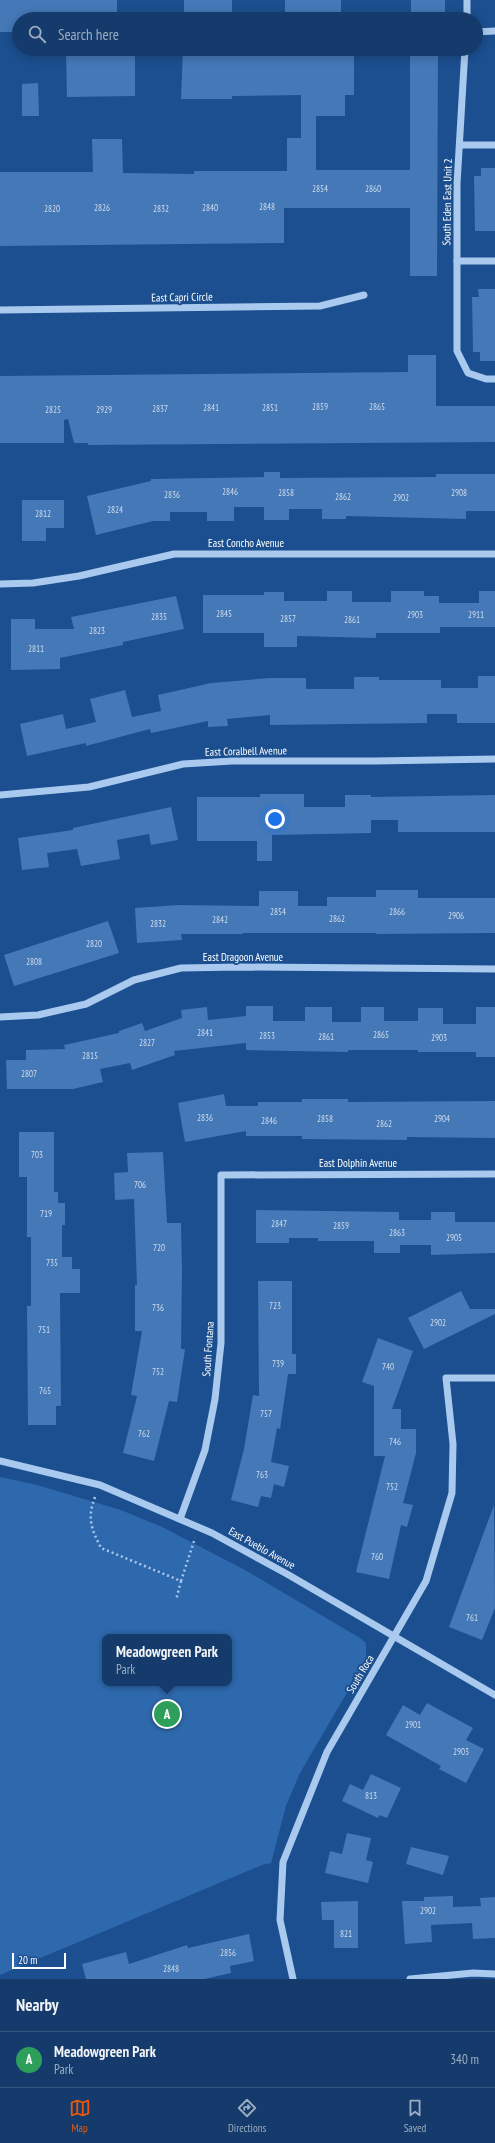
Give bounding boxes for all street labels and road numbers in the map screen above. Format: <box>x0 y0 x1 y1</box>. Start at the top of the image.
street label: South Eden East Unit 2 <box>439 158 455 246</box>
street label: East Capri Circle <box>151 289 213 305</box>
street label: East Concho Avenue <box>208 536 284 550</box>
street label: East Coralbell Avenue <box>205 743 288 759</box>
street label: East Dragoon Avenue <box>203 950 284 964</box>
street label: East Dolphin Avenue <box>319 1156 397 1170</box>
street label: South Fontana <box>199 1321 217 1377</box>
street label: East Pueblo Avenue <box>226 1524 298 1572</box>
street label: South Roca <box>343 1652 377 1696</box>

